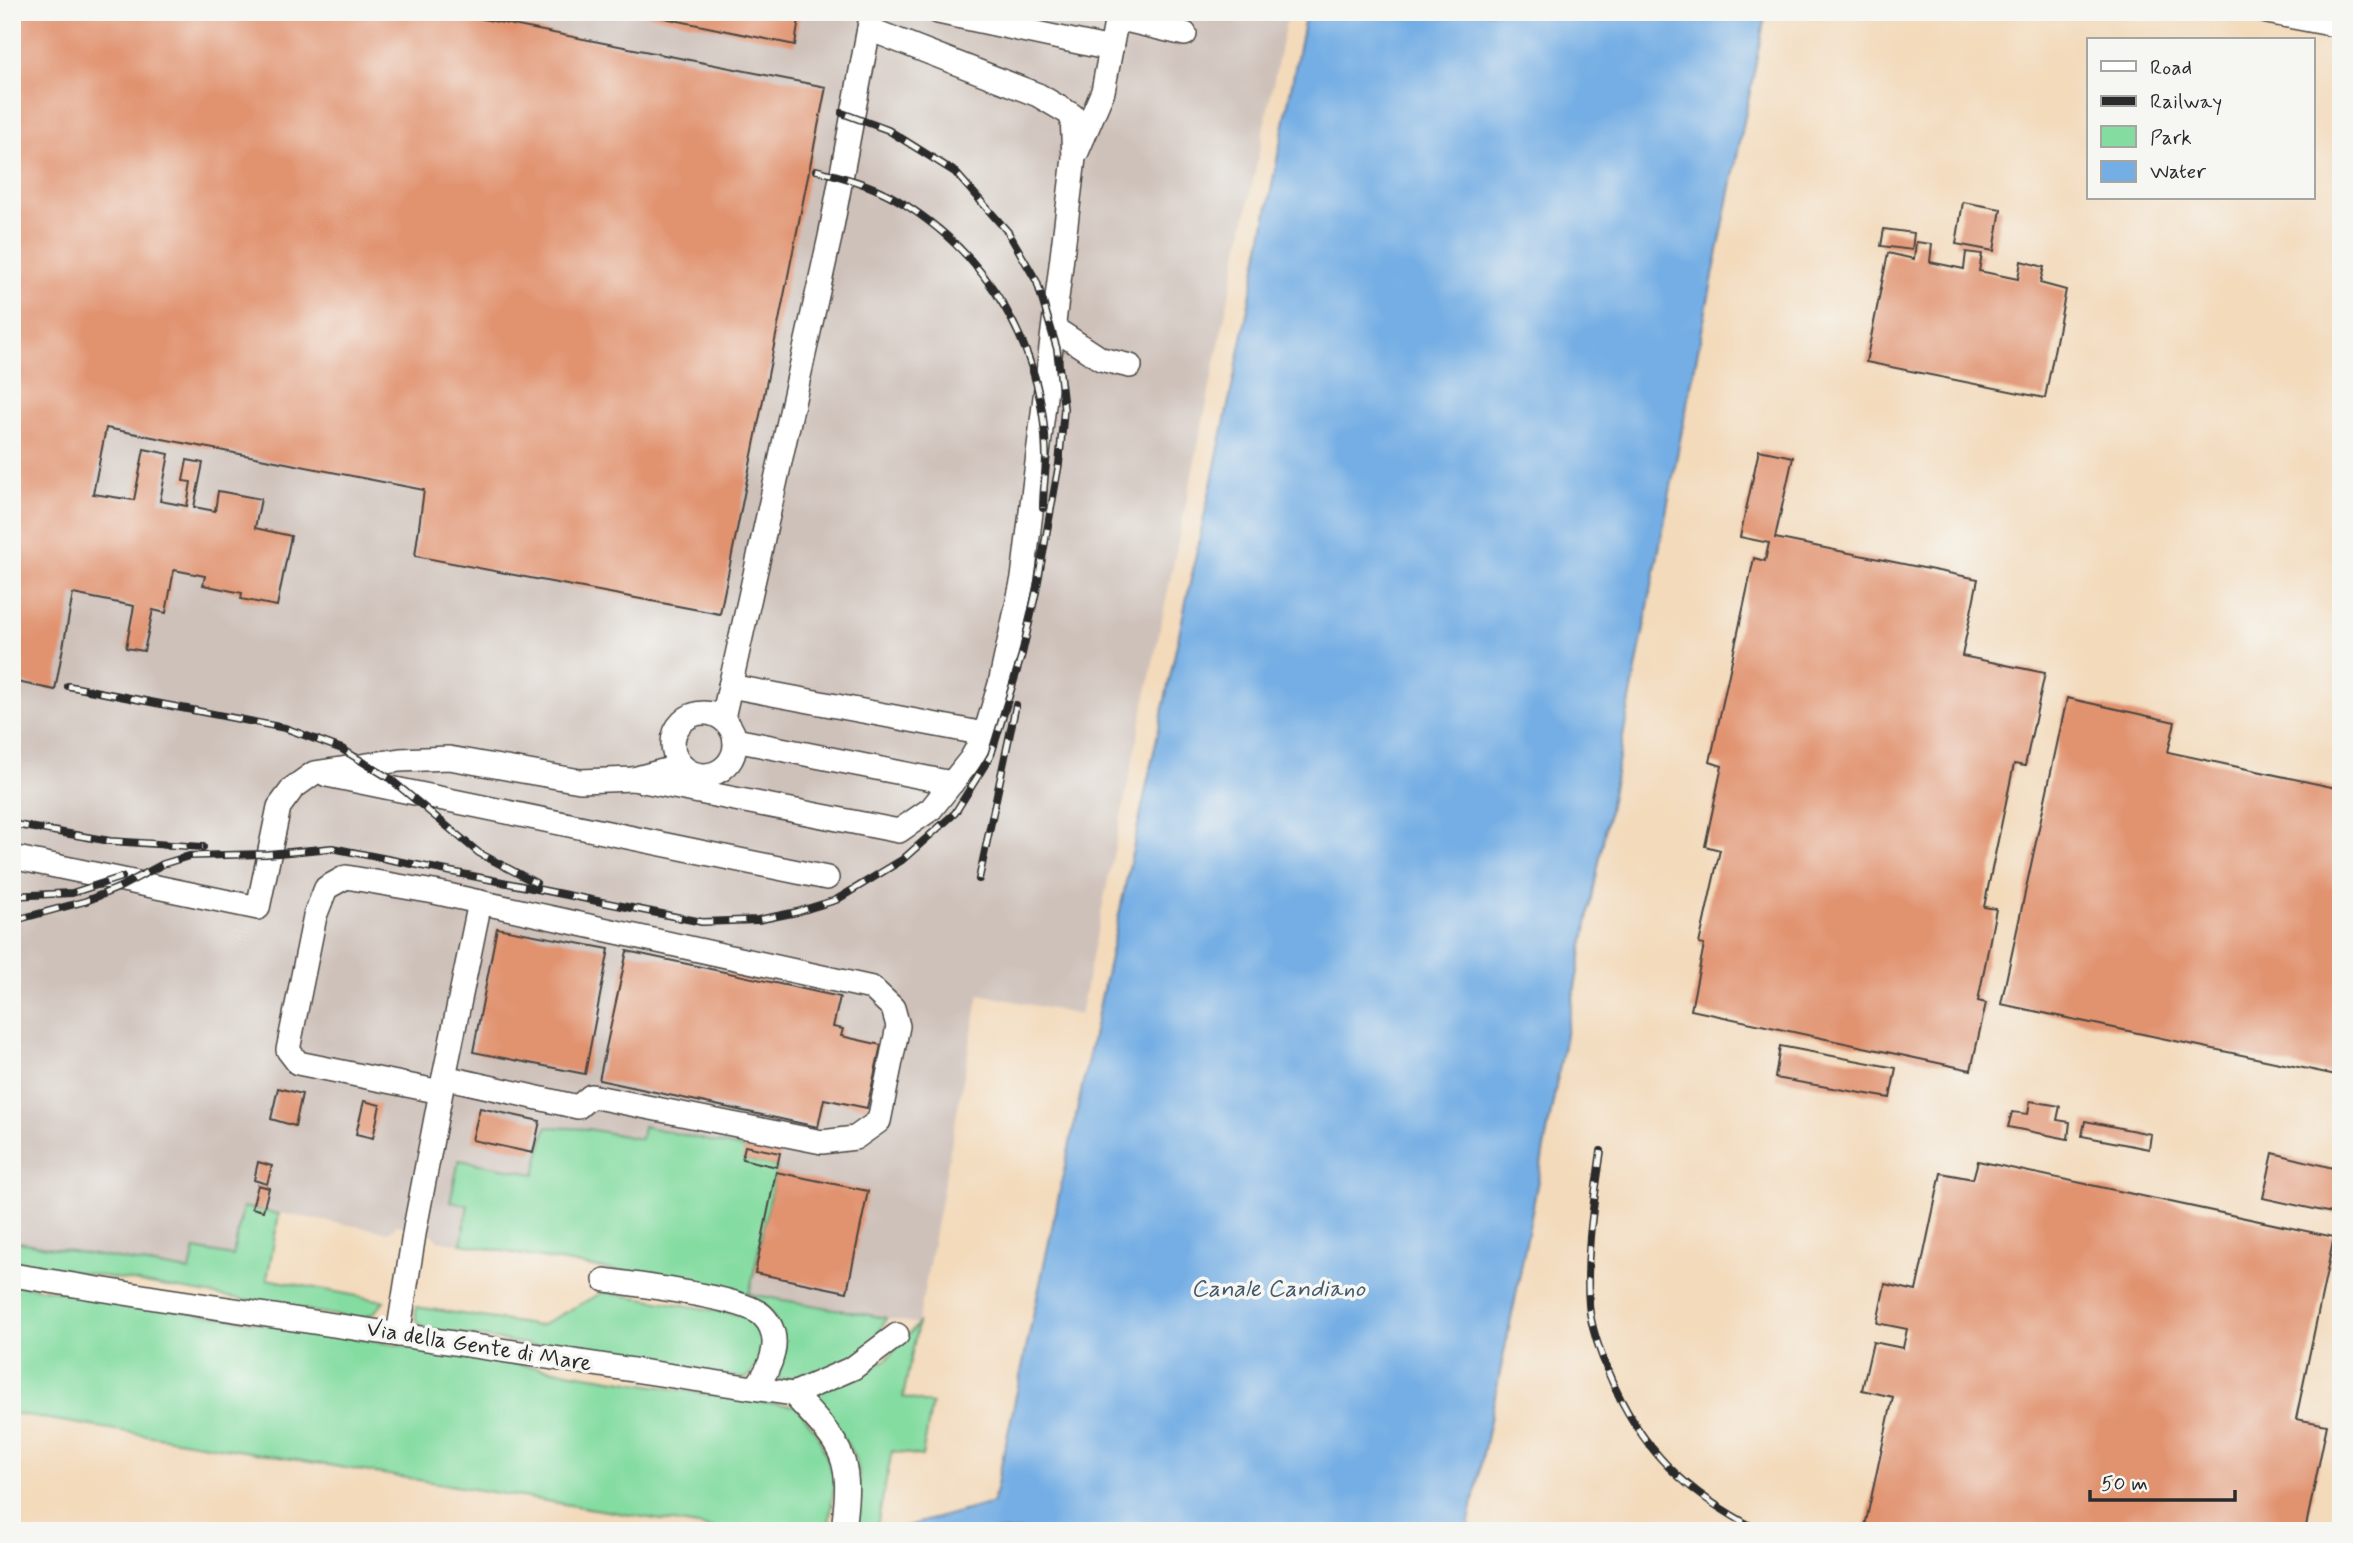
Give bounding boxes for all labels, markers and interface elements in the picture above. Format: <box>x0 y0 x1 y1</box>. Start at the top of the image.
legend <box>2087 38 2314 200</box>
text: Road <box>2150 54 2192 82</box>
text: Railway <box>2150 88 2222 116</box>
text: Park <box>2150 124 2192 152</box>
text: Water <box>2150 158 2206 186</box>
water label: Canale Candiano <box>1191 1274 1366 1305</box>
street label: Via della Gente di Mare <box>364 1314 594 1380</box>
scale bar <box>2090 1459 2236 1503</box>
text: 50 m <box>2101 1470 2148 1498</box>

